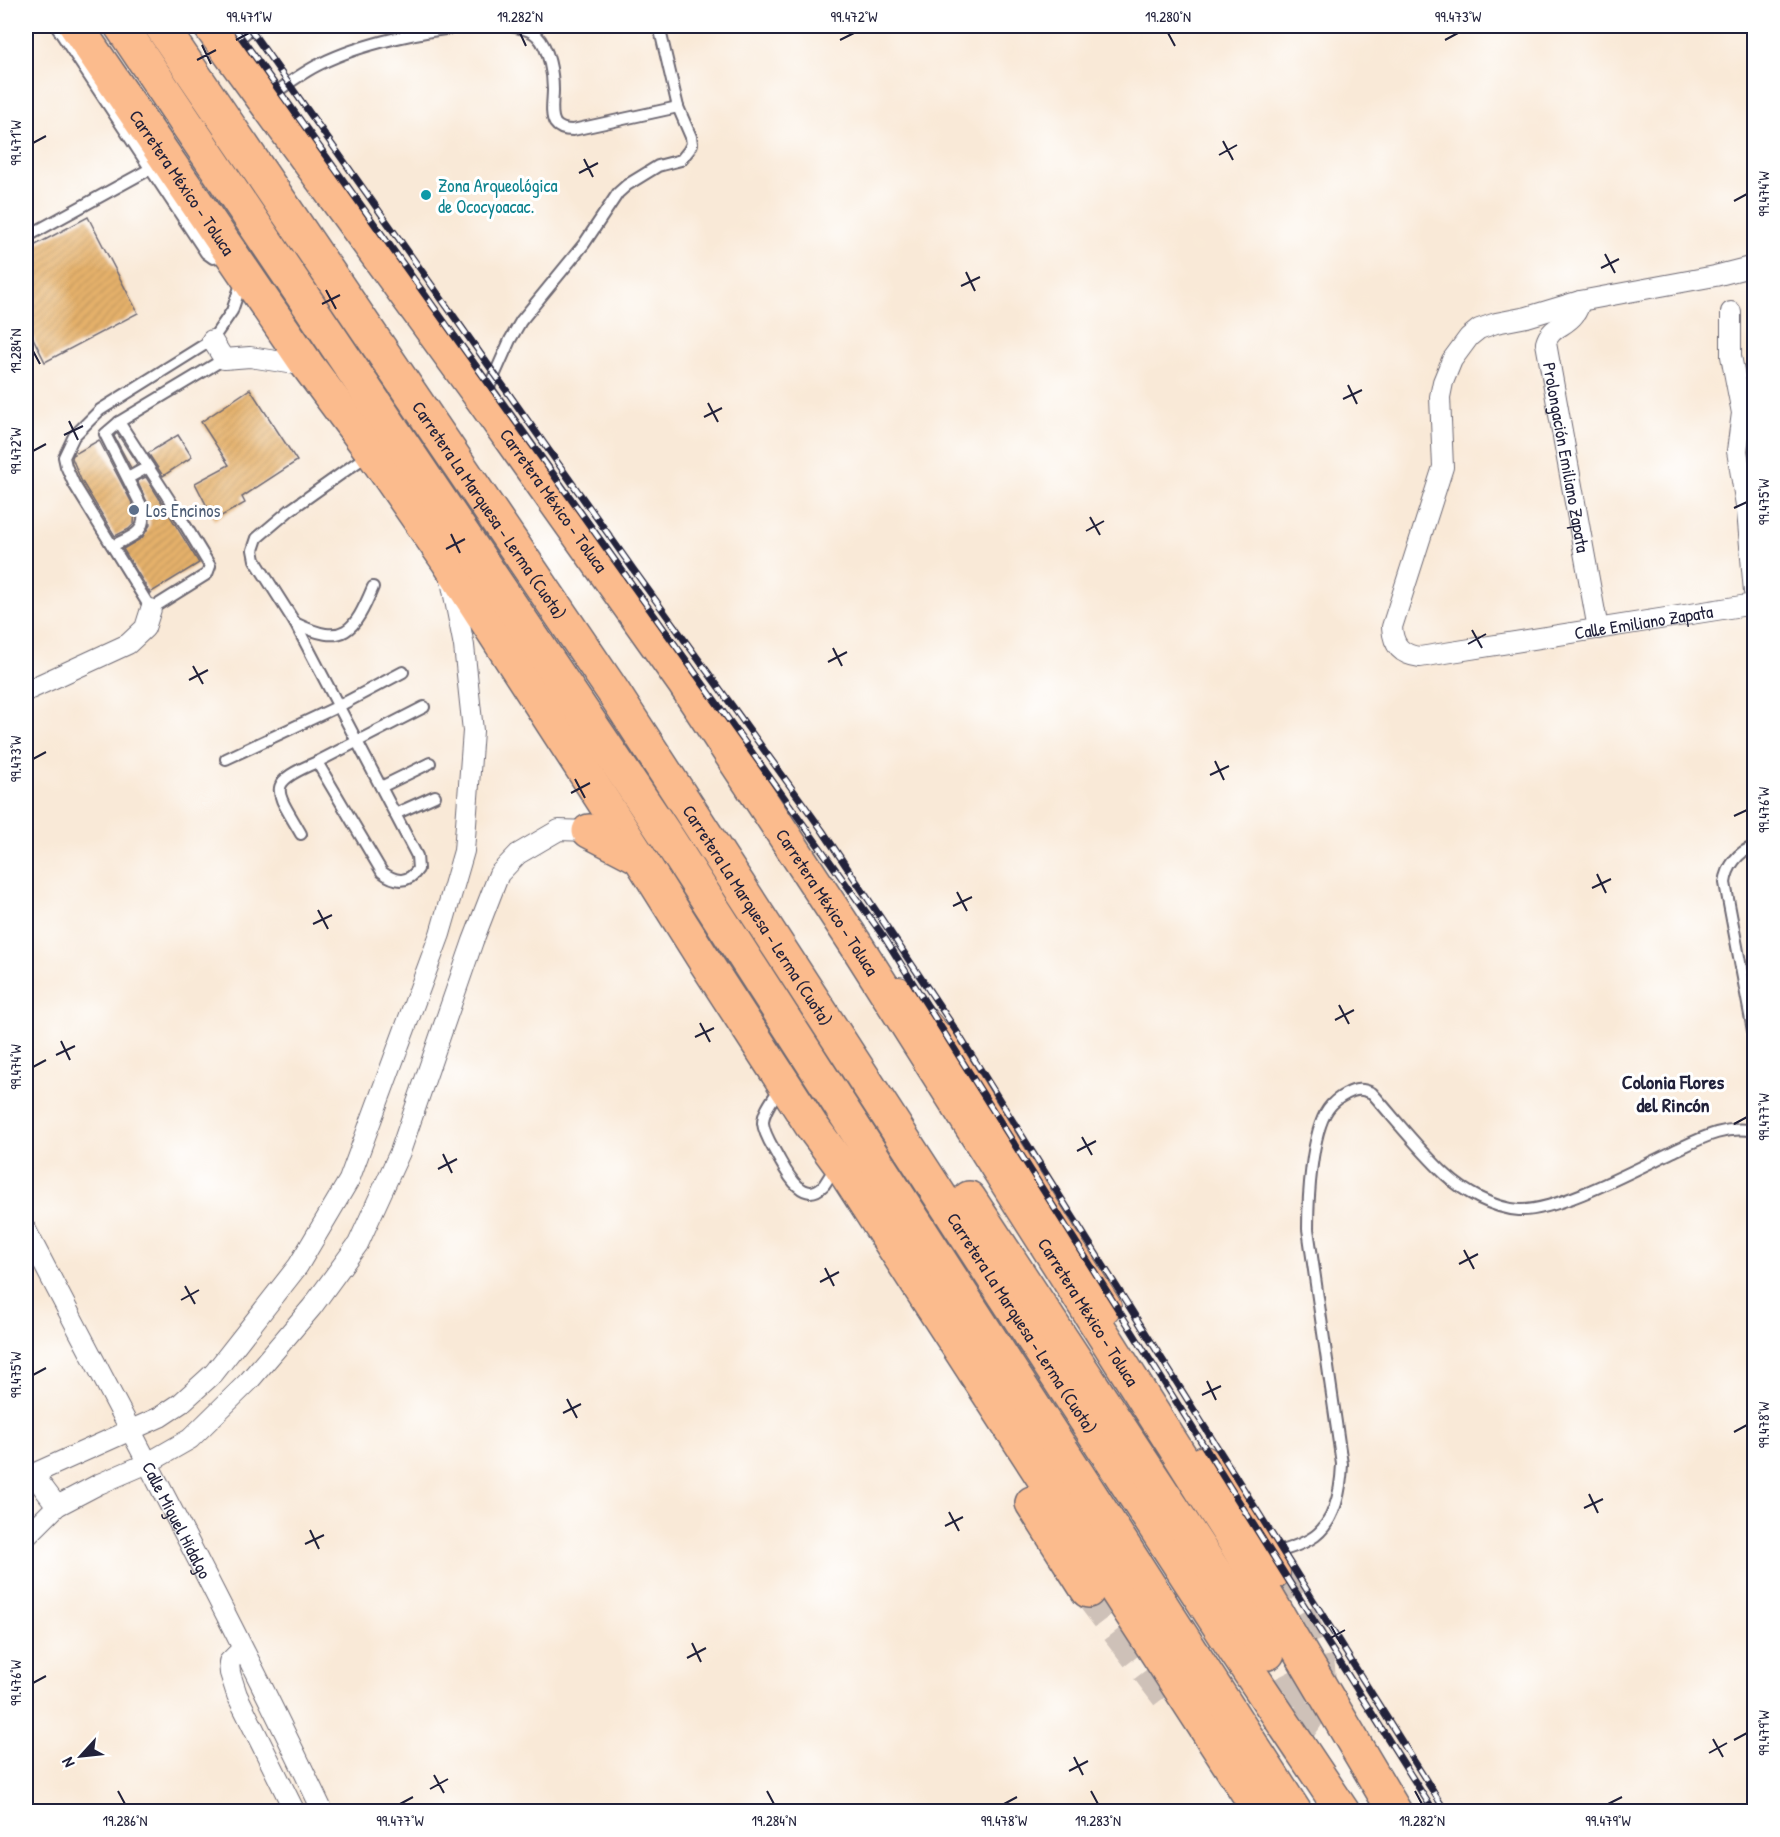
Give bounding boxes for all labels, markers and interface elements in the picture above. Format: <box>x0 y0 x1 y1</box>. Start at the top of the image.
text: 99.471°W <box>226 6 272 27</box>
text: 19.282°N <box>497 6 543 27</box>
text: 99.472°W <box>830 6 878 27</box>
text: 19.280°N <box>1145 6 1191 27</box>
text: 99.473°W <box>1435 6 1482 27</box>
street label: Carretera México - Toluca <box>124 104 241 260</box>
text: 99.471°W <box>5 120 26 166</box>
text: 99.474°W <box>1753 170 1774 217</box>
place label: Zona Arqueológica de Ococyoacac. <box>438 173 558 219</box>
marker: Zona Arqueológica de Ococyoacac. <box>419 188 433 202</box>
text: 19.284°N <box>5 329 26 373</box>
street label: Prolongación Emiliano Zapata <box>1537 360 1596 554</box>
street label: Carretera La Marquesa - Lerma (Cuota) <box>407 396 573 624</box>
street label: Carretera México - Toluca <box>494 423 614 577</box>
text: 99.472°W <box>5 427 26 475</box>
text: 99.475°W <box>1753 478 1774 525</box>
place label: Los Encinos <box>146 498 221 523</box>
marker: Los Encinos <box>127 503 141 517</box>
street label: Calle Emiliano Zapata <box>1572 598 1715 645</box>
text: 99.473°W <box>5 735 26 782</box>
text: 99.476°W <box>1753 786 1774 833</box>
street label: Carretera La Marquesa - Lerma (Cuota) <box>677 800 839 1031</box>
street label: Carretera México - Toluca <box>770 823 885 980</box>
text: 99.474°W <box>5 1043 26 1090</box>
district label: Colonia Flores del Rincón <box>1622 1068 1725 1118</box>
text: 99.477°W <box>1753 1093 1774 1141</box>
street label: Carretera La Marquesa - Lerma (Cuota) <box>942 1207 1103 1438</box>
street label: Carretera México - Toluca <box>1032 1233 1145 1391</box>
text: 99.475°W <box>5 1351 26 1398</box>
text: 99.478°W <box>1753 1401 1774 1448</box>
street label: Calle Miguel Hidalgo <box>137 1457 218 1583</box>
text: 99.476°W <box>5 1659 26 1706</box>
text: 99.479°W <box>1753 1709 1774 1756</box>
north arrow <box>51 1726 111 1786</box>
text: N <box>56 1754 79 1772</box>
text: 19.286°N <box>102 1810 148 1831</box>
text: 99.477°W <box>376 1810 424 1831</box>
text: 19.284°N <box>752 1810 796 1831</box>
text: 99.478°W <box>981 1810 1028 1831</box>
text: 19.283°N <box>1075 1810 1121 1831</box>
text: 19.282°N <box>1399 1810 1445 1831</box>
text: 99.479°W <box>1585 1810 1632 1831</box>

